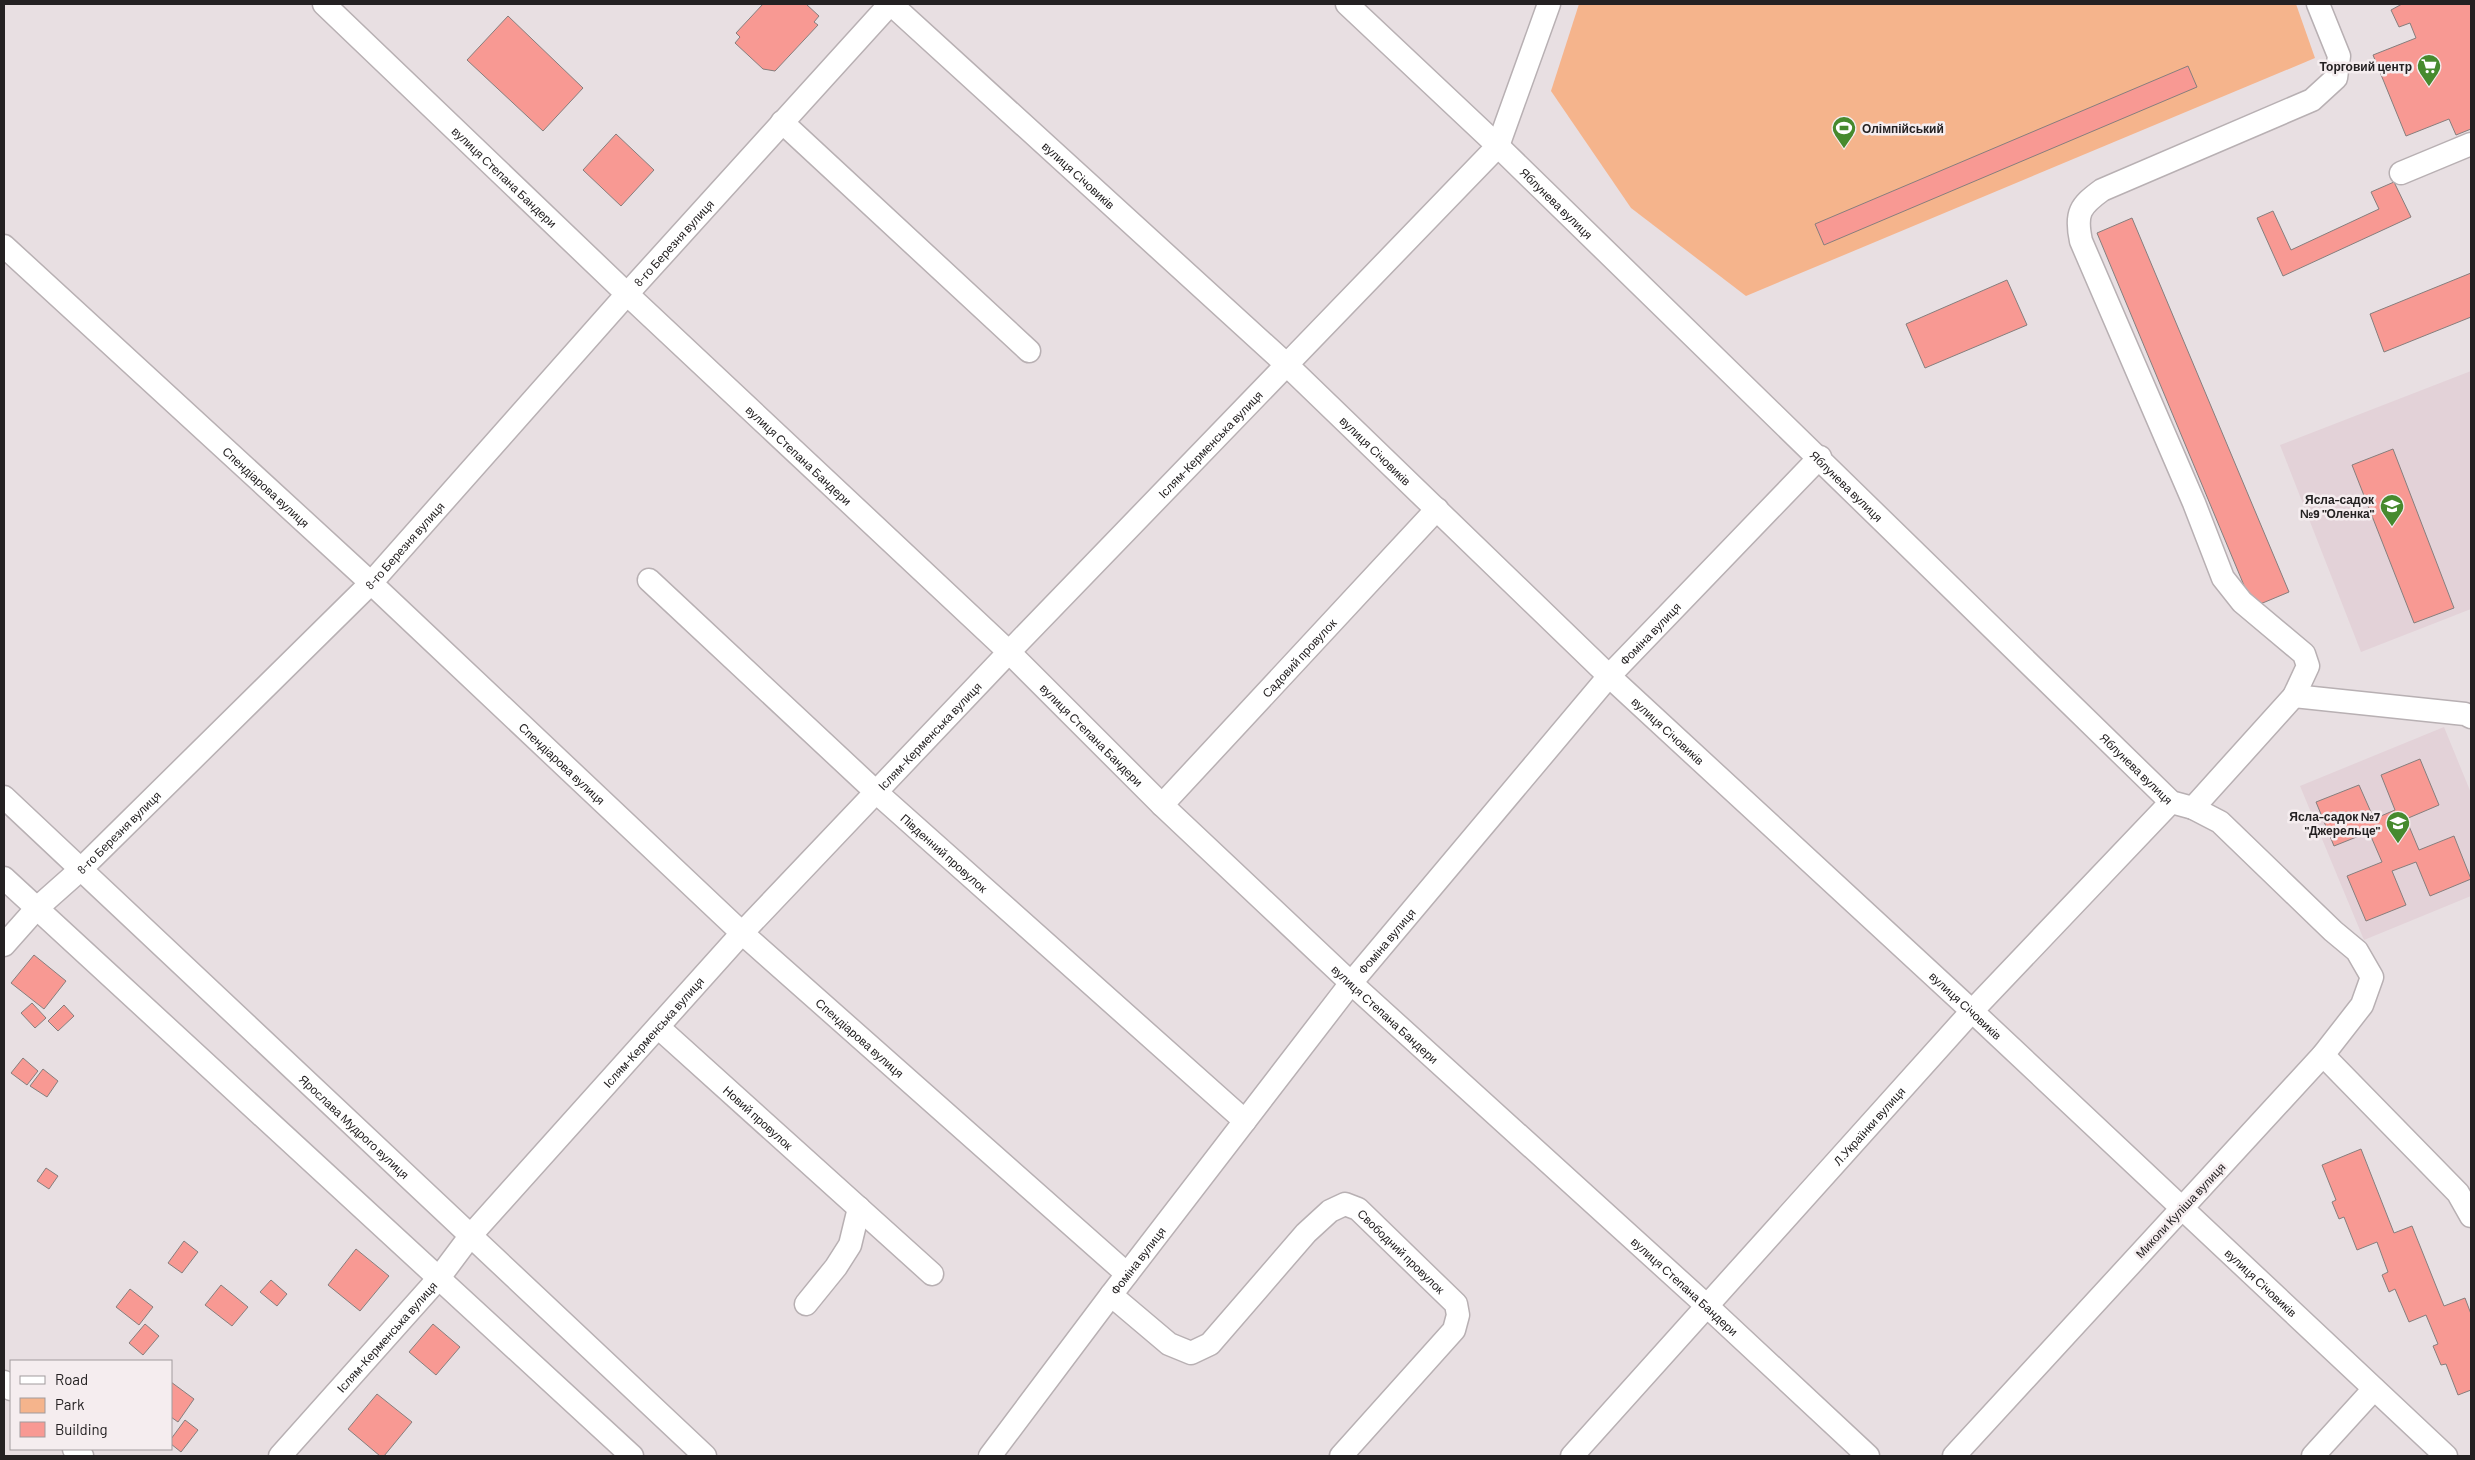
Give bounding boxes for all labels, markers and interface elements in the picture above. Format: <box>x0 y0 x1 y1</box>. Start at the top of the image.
supermarket icon: Торговий центр <box>2416 53 2442 87</box>
place label: Торговий центр <box>2320 59 2412 74</box>
sports icon: Олімпійський <box>1831 115 1857 149</box>
place label: Олімпійський <box>1862 121 1944 135</box>
street label: вулиця Степана Бандери <box>449 124 560 230</box>
street label: вулиця Січовиків <box>1040 139 1118 212</box>
street label: Яблунева вулиця <box>1517 165 1596 241</box>
street label: 8-го Березня вулиця <box>631 197 716 289</box>
street label: Іслям-Керменська вулиця <box>1155 387 1265 500</box>
street label: вулиця Степана Бандери <box>743 402 855 508</box>
street label: вулиця Січовиків <box>1337 413 1414 488</box>
street label: Спендіарова вулиця <box>220 444 312 530</box>
street label: Яблунева вулиця <box>1807 447 1886 524</box>
place label: Ясла-садок №9 "Оленка" <box>2300 492 2375 520</box>
school or university icon: Ясла-садок №9 "Оленка" <box>2379 493 2405 527</box>
street label: 8-го Березня вулиця <box>362 499 447 592</box>
street label: Фоміна вулиця <box>1617 599 1683 668</box>
street label: Садовий провулок <box>1259 615 1339 700</box>
street label: Іслям-Керменська вулиця <box>875 679 984 793</box>
street label: вулиця Степана Бандери <box>1038 681 1146 789</box>
street label: вулиця Січовиків <box>1629 694 1707 767</box>
street label: Спендіарова вулиця <box>516 720 608 807</box>
street label: Яблунева вулиця <box>2097 730 2176 807</box>
street label: 8-го Березня вулиця <box>74 788 163 876</box>
place label: Ясла-садок №7 "Джерельце" <box>2289 809 2381 838</box>
school or university icon: Ясла-садок №7 "Джерельце" <box>2385 810 2411 844</box>
street label: Південний провулок <box>898 811 991 896</box>
street label: Фоміна вулиця <box>1355 905 1418 977</box>
street label: вулиця Степана Бандери <box>1329 962 1441 1066</box>
street label: вулиця Січовиків <box>1927 969 2005 1042</box>
street label: Іслям-Керменська вулиця <box>600 974 706 1090</box>
street label: Спендіарова вулиця <box>813 995 907 1080</box>
street label: Ярослава Мудрого вулиця <box>297 1072 412 1181</box>
street label: Новий провулок <box>721 1083 796 1153</box>
street label: Л.Українки вулиця <box>1830 1084 1908 1168</box>
street label: Миколи Куліша вулиця <box>2132 1160 2228 1261</box>
street label: Свободний провулок <box>1355 1206 1448 1297</box>
street label: Фоміна вулиця <box>1107 1224 1168 1297</box>
street label: вулиця Степана Бандери <box>1629 1234 1741 1338</box>
street label: вулиця Січовиків <box>2222 1245 2300 1319</box>
street label: Іслям-Керменська вулиця <box>333 1278 440 1395</box>
legend <box>10 1360 172 1450</box>
text: Road <box>55 1370 88 1388</box>
text: Park <box>55 1395 85 1413</box>
text: Building <box>55 1420 108 1438</box>

